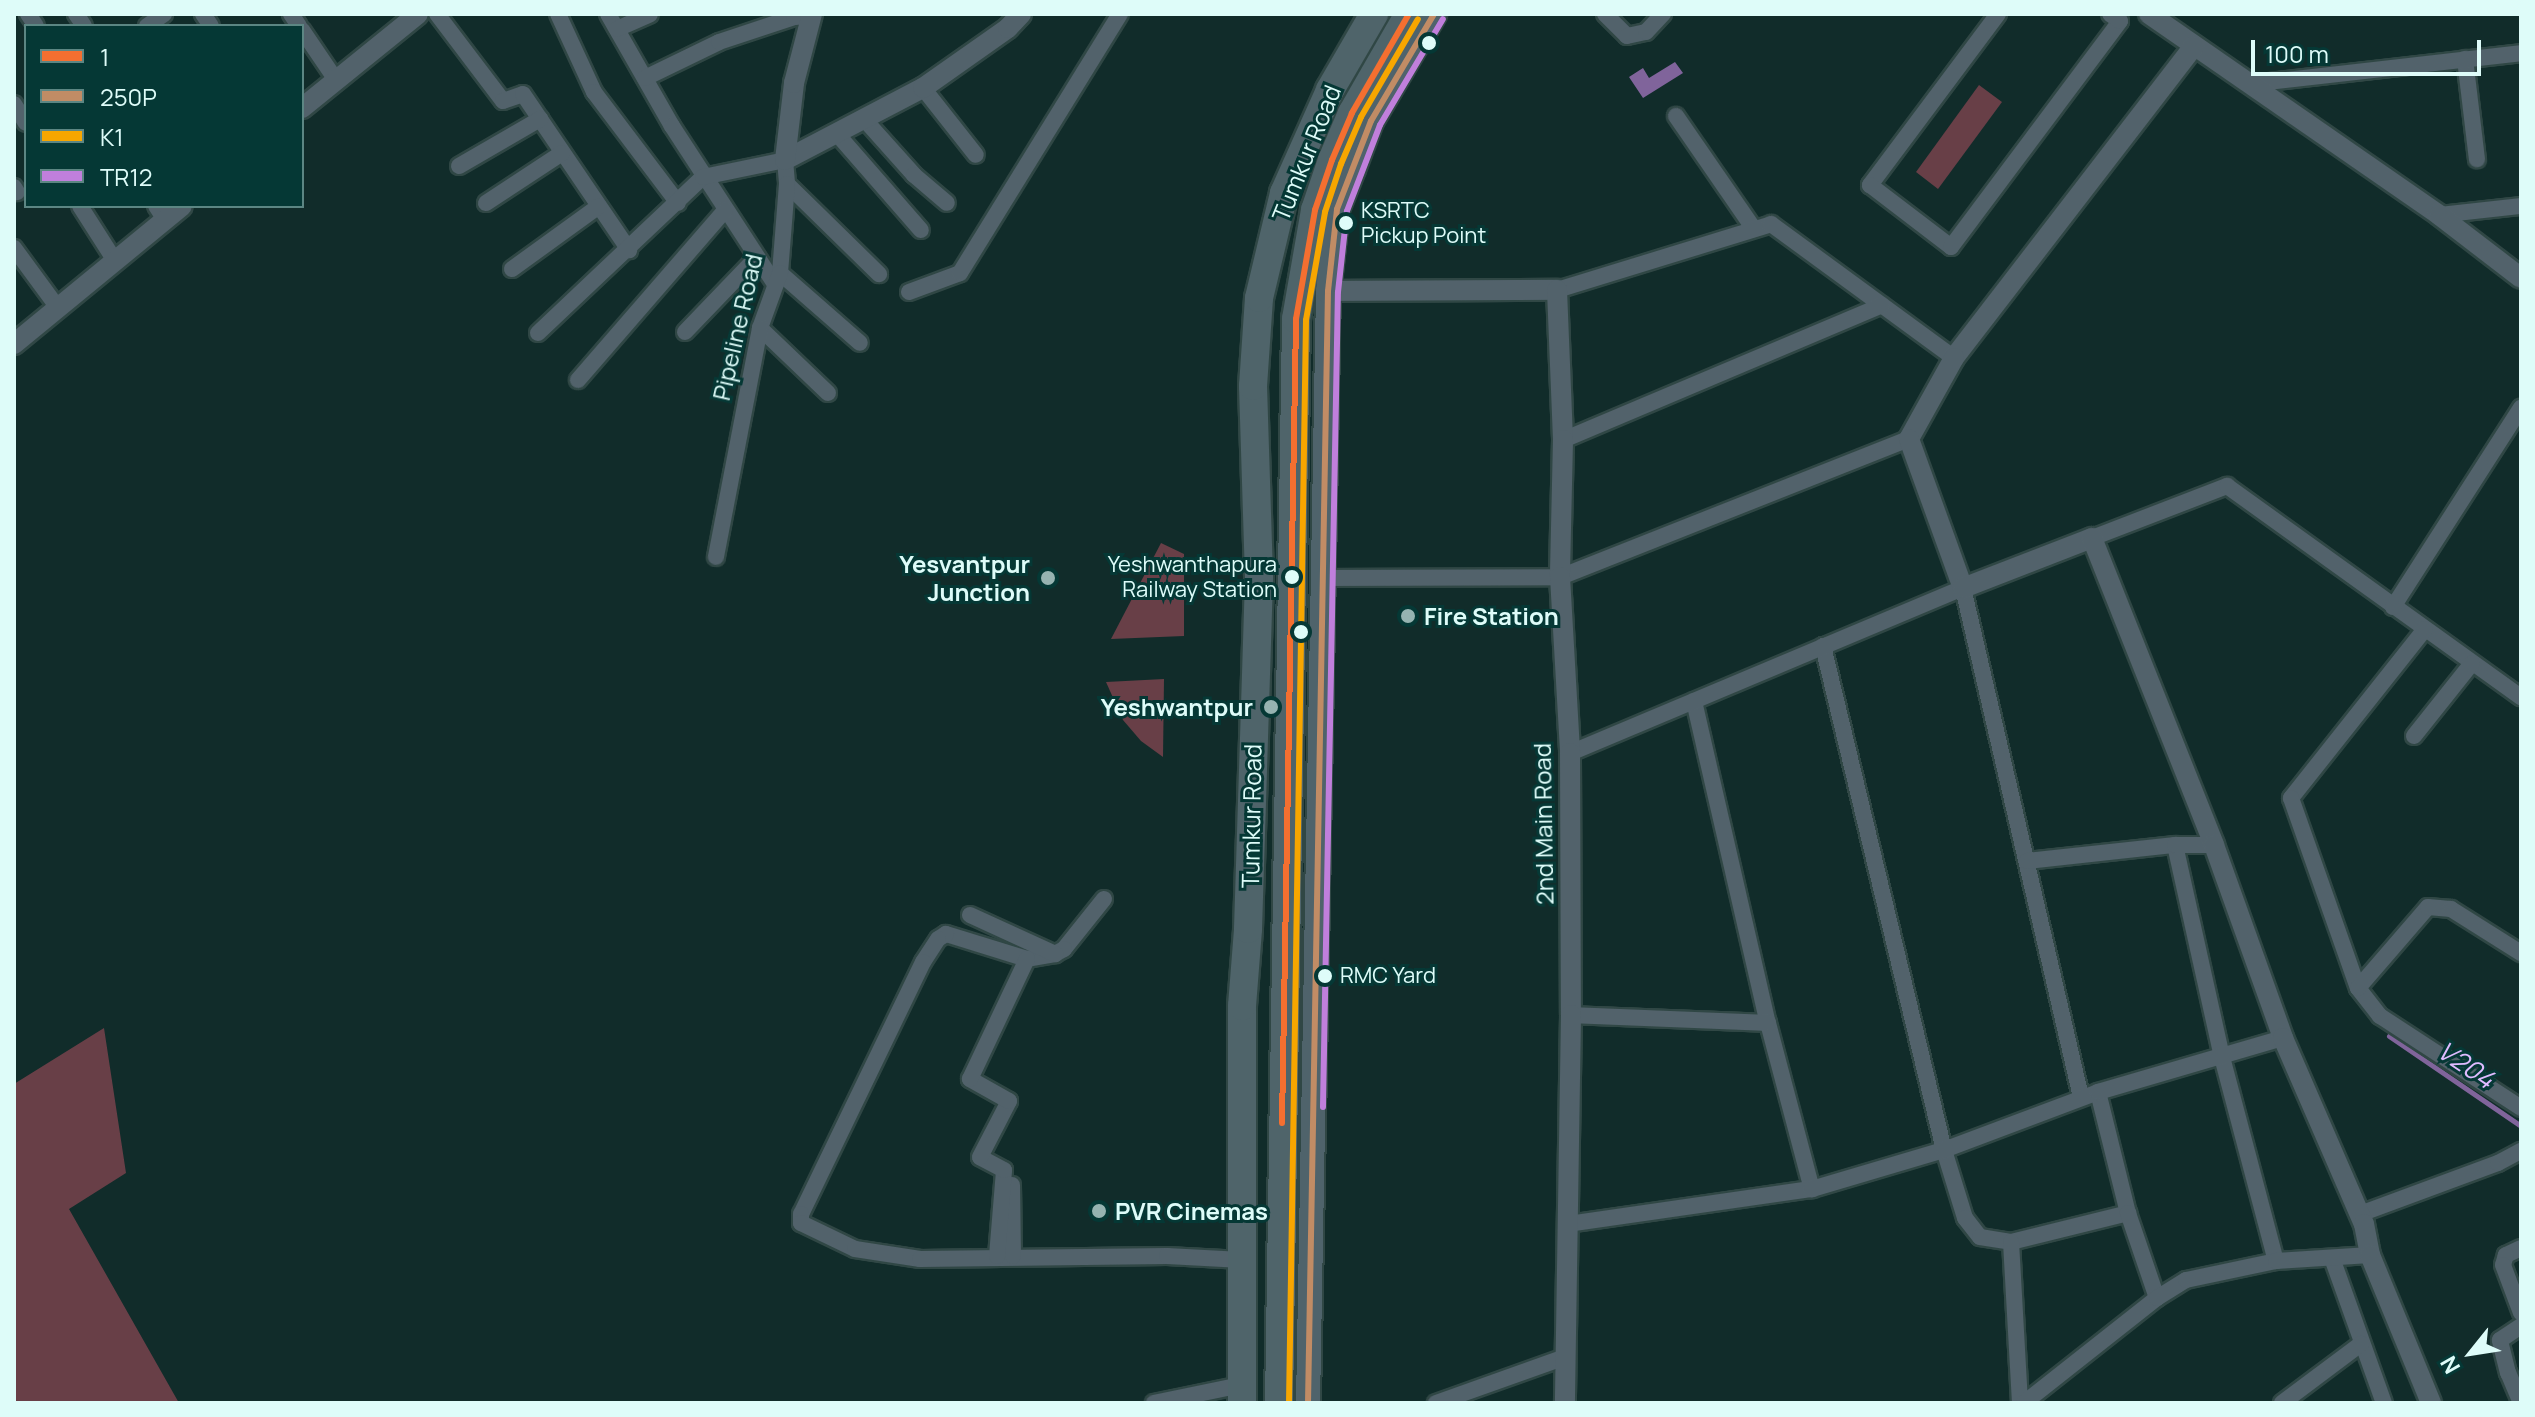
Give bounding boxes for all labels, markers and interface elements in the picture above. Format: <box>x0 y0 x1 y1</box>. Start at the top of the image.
legend <box>24 24 304 208</box>
scale bar <box>2255 24 2485 74</box>
unlabelled marker <box>1421 35 1437 51</box>
text: 100 m <box>2265 37 2329 70</box>
text: 1 <box>100 40 109 73</box>
text: 250P <box>100 80 157 113</box>
street label: Tumkur Road <box>1266 81 1346 225</box>
text: K1 <box>100 120 124 153</box>
text: TR12 <box>100 160 153 193</box>
place label: KSRTC Pickup Point <box>1361 197 1486 248</box>
marker: KSRTC Pickup Point <box>1338 215 1354 231</box>
street label: Pipeline Road <box>706 251 768 403</box>
place label: Yesvantpur Junction <box>899 550 1030 606</box>
place label: Yeshwanthapura Railway Station <box>1108 551 1277 602</box>
marker: Yesvantpur Junction <box>1037 567 1059 589</box>
marker: Yeshwanthapura Railway Station <box>1284 569 1300 585</box>
place label: Fire Station <box>1424 602 1559 630</box>
marker: Fire Station <box>1399 607 1417 625</box>
unlabelled marker <box>1293 624 1309 640</box>
place label: Yeshwantpur <box>1101 693 1253 721</box>
marker: Yeshwantpur <box>1260 696 1282 718</box>
street label: 2nd Main Road <box>1527 743 1559 905</box>
street label: Tumkur Road <box>1235 744 1267 888</box>
place label: RMC Yard <box>1340 963 1436 989</box>
marker: RMC Yard <box>1317 968 1333 984</box>
water label: V204 <box>2432 1035 2500 1095</box>
place label: PVR Cinemas <box>1115 1197 1268 1225</box>
marker: PVR Cinemas <box>1090 1202 1108 1220</box>
north arrow <box>2431 1313 2511 1393</box>
text: N <box>2433 1351 2467 1379</box>

